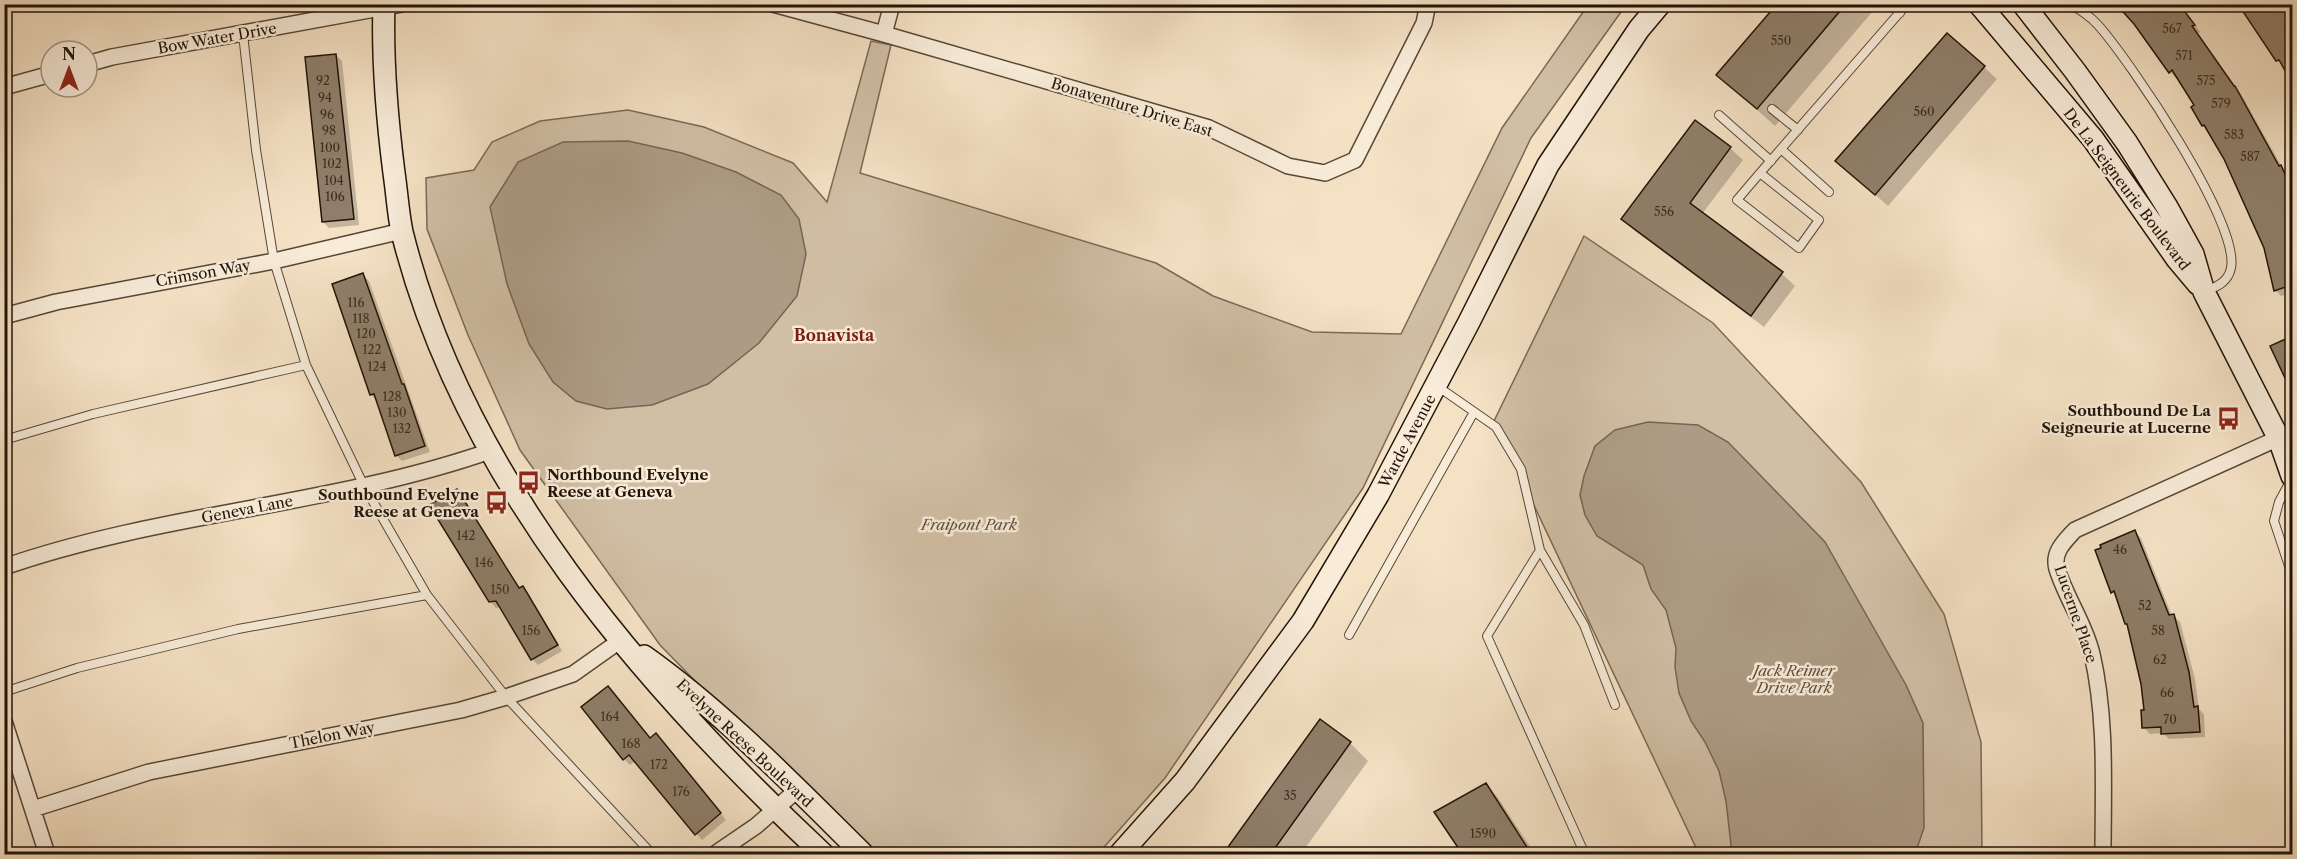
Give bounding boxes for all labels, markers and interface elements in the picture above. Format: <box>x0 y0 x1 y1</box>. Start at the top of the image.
street label: Bow Water Drive <box>156 18 278 58</box>
house number: 567 <box>2162 21 2182 36</box>
house number: 550 <box>1771 33 1791 48</box>
north arrow <box>39 39 99 99</box>
text: N <box>62 44 76 64</box>
house number: 571 <box>2175 48 2193 63</box>
house number: 92 <box>316 73 330 88</box>
street label: Bonaventure Drive East <box>1049 73 1216 141</box>
house number: 575 <box>2197 73 2215 88</box>
house number: 94 <box>318 90 332 105</box>
house number: 579 <box>2211 96 2231 111</box>
house number: 560 <box>1913 104 1935 119</box>
street label: De La Seigneurie Boulevard <box>2060 104 2194 274</box>
house number: 96 <box>320 107 334 122</box>
house number: 98 <box>322 123 336 138</box>
house number: 583 <box>2224 127 2244 142</box>
house number: 100 <box>320 140 340 155</box>
house number: 587 <box>2240 149 2260 164</box>
house number: 102 <box>322 156 342 171</box>
house number: 104 <box>324 173 344 188</box>
house number: 106 <box>325 189 345 204</box>
house number: 556 <box>1654 204 1674 219</box>
street label: Crimson Way <box>154 255 253 291</box>
house number: 116 <box>347 295 365 310</box>
house number: 118 <box>352 311 370 326</box>
district label: Bonavista <box>794 325 875 345</box>
house number: 120 <box>356 326 376 341</box>
house number: 122 <box>363 342 382 357</box>
house number: 124 <box>368 359 387 374</box>
house number: 128 <box>382 389 402 404</box>
street label: Warde Avenue <box>1374 391 1440 492</box>
place label: Southbound De La Seigneurie at Lucerne <box>2041 401 2211 437</box>
house number: 130 <box>387 405 407 420</box>
bus stop icon: Southbound De La Seigneurie at Lucerne <box>2216 406 2242 432</box>
house number: 132 <box>393 421 411 436</box>
place label: Northbound Evelyne Reese at Geneva <box>547 465 708 501</box>
bus stop icon: Northbound Evelyne Reese at Geneva <box>516 470 542 496</box>
place label: Southbound Evelyne Reese at Geneva <box>318 485 479 521</box>
bus stop icon: Southbound Evelyne Reese at Geneva <box>484 490 510 516</box>
street label: Geneva Lane <box>200 491 294 527</box>
park label: Fraipont Park <box>920 515 1017 534</box>
house number: 142 <box>457 528 476 543</box>
house number: 46 <box>2113 542 2127 557</box>
house number: 146 <box>474 555 494 570</box>
street label: Lucerne Place <box>2050 563 2102 665</box>
house number: 150 <box>490 582 510 597</box>
house number: 52 <box>2138 598 2152 613</box>
house number: 156 <box>522 623 540 638</box>
house number: 58 <box>2151 623 2165 638</box>
house number: 62 <box>2153 652 2167 667</box>
park label: Jack Reimer Drive Park <box>1749 661 1836 697</box>
street label: Evelyne Reese Boulevard <box>673 675 817 811</box>
house number: 66 <box>2160 685 2174 700</box>
house number: 164 <box>600 709 620 724</box>
house number: 70 <box>2163 712 2177 727</box>
street label: Thelon Way <box>288 717 377 753</box>
house number: 168 <box>621 736 641 751</box>
house number: 172 <box>650 757 668 772</box>
house number: 176 <box>672 784 690 799</box>
house number: 35 <box>1283 788 1297 803</box>
house number: 1590 <box>1470 826 1496 841</box>

